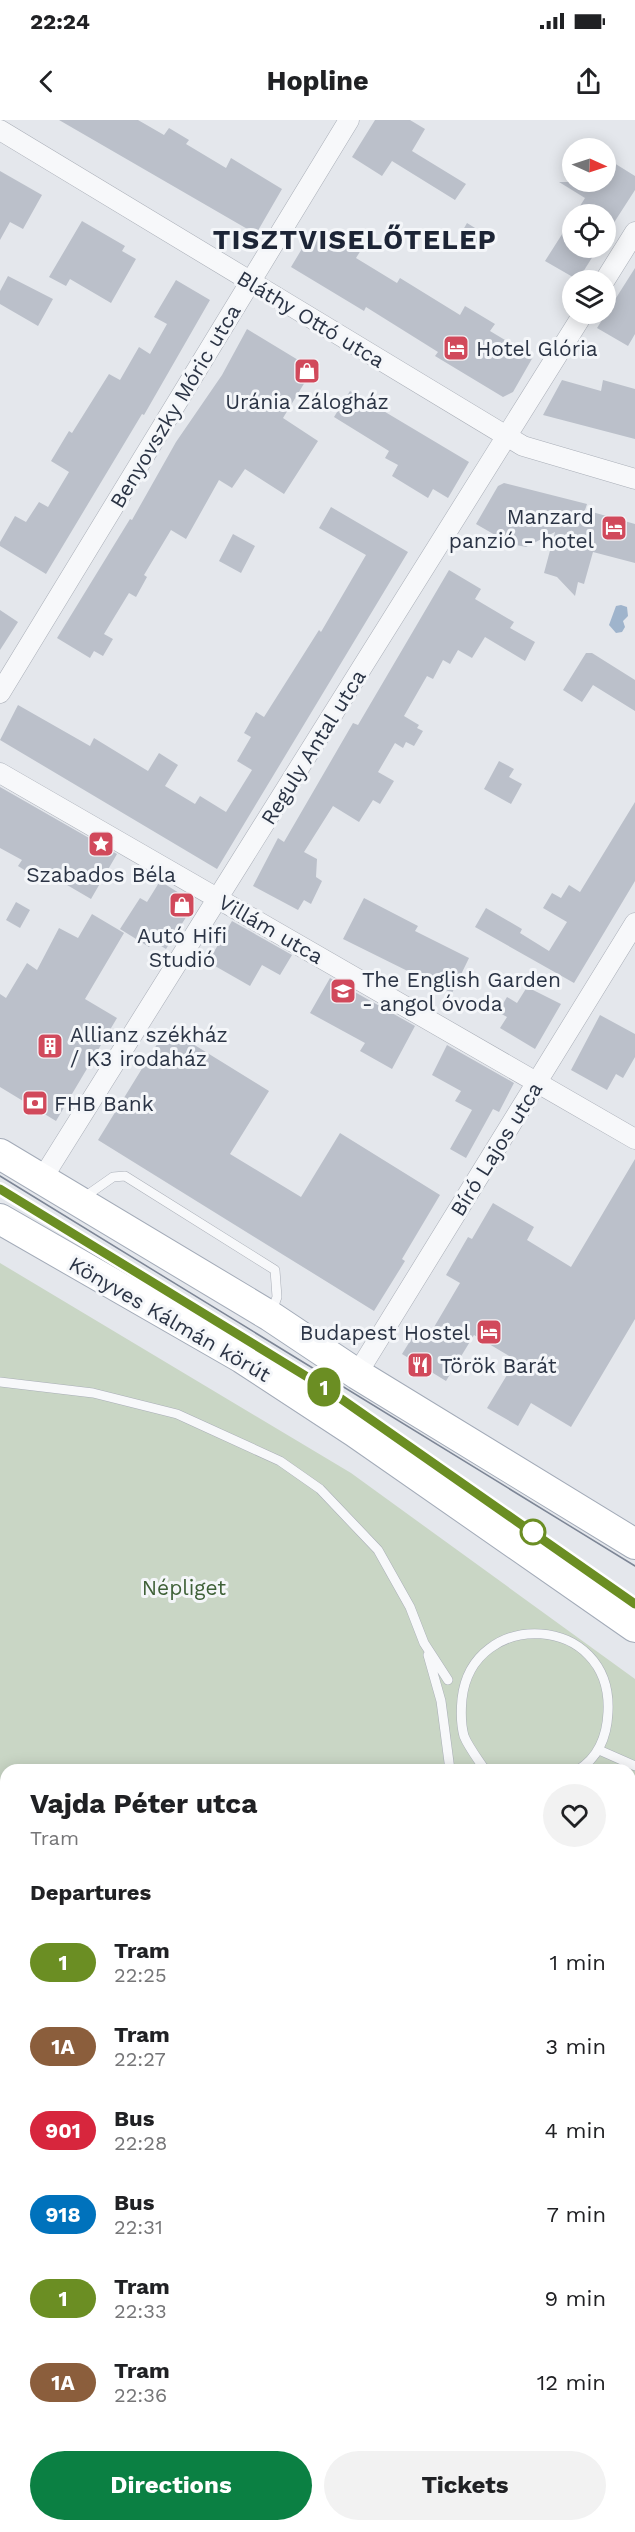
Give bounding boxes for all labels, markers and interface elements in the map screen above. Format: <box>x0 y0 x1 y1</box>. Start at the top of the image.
text: 22:24 <box>30 9 90 34</box>
icon: back <box>30 65 63 98</box>
text: Hopline <box>266 65 369 97</box>
icon: share <box>572 65 605 98</box>
north arrow <box>562 138 616 192</box>
map controls <box>562 138 616 324</box>
button: locate <box>562 204 616 258</box>
district label: TISZTVISELŐTELEP <box>213 224 497 256</box>
street label: Bláthy Ottó utca <box>233 265 389 373</box>
button: layers <box>562 270 616 324</box>
street label: Benyovszky Móric utca <box>104 300 246 512</box>
hotel icon: Hotel Glória <box>441 333 471 363</box>
place label: Hotel Glória <box>476 336 598 361</box>
shop icon: Uránia Zálogház <box>292 356 322 386</box>
place label: Uránia Zálogház <box>225 389 389 414</box>
place label: Manzard panzió - hotel <box>449 504 595 553</box>
hotel icon: Manzard panzió - hotel <box>599 513 629 543</box>
street label: Reguly Antal utca <box>255 665 371 829</box>
place icon: Szabados Béla <box>86 829 116 859</box>
place label: Szabados Béla <box>26 862 176 887</box>
street label: Villám utca <box>214 889 328 969</box>
shop icon: Autó Hifi Studió <box>167 890 197 920</box>
place label: Autó Hifi Studió <box>137 923 227 972</box>
place label: The English Garden - angol óvoda <box>362 967 561 1016</box>
school or university icon: The English Garden - angol óvoda <box>328 976 358 1006</box>
place label: Allianz székház / K3 irodaház <box>70 1022 228 1071</box>
building icon: Allianz székház / K3 irodaház <box>35 1031 65 1061</box>
street label: Bíró Lajos utca <box>445 1077 547 1221</box>
bank icon: FHB Bank <box>20 1088 50 1118</box>
place label: FHB Bank <box>54 1091 154 1116</box>
street label: Könyves Kálmán körút <box>65 1251 275 1387</box>
hotel icon: Budapest Hostel <box>474 1317 504 1347</box>
place label: Budapest Hostel <box>300 1320 471 1345</box>
restaurant icon: Török Barát <box>405 1350 435 1380</box>
place label: Török Barát <box>440 1353 557 1378</box>
line badge: 1 <box>304 1368 344 1406</box>
text: 1 <box>319 1375 329 1400</box>
unlabelled marker <box>520 1519 546 1545</box>
park label: Népliget <box>142 1575 226 1600</box>
button: heart <box>543 1784 606 1847</box>
text: Vajda Péter utca <box>30 1787 257 1820</box>
text: Tram <box>30 1826 79 1850</box>
text: Departures <box>30 1880 151 1905</box>
text: Tram <box>114 1938 170 1963</box>
text: 1 <box>58 1950 68 1975</box>
text: 1 min <box>549 1950 606 1975</box>
text: 22:25 <box>114 1963 167 1987</box>
text: Tram <box>114 2022 170 2047</box>
text: 1A <box>51 2034 75 2059</box>
text: 3 min <box>545 2034 606 2059</box>
text: 22:27 <box>114 2047 166 2071</box>
text: Bus <box>114 2106 154 2131</box>
text: 901 <box>45 2118 81 2143</box>
text: 4 min <box>545 2118 606 2143</box>
text: 22:28 <box>114 2131 167 2155</box>
text: Bus <box>114 2190 154 2215</box>
text: 918 <box>45 2202 81 2227</box>
text: 7 min <box>546 2202 606 2227</box>
text: 22:31 <box>114 2215 163 2239</box>
text: Tram <box>114 2274 170 2299</box>
text: 1 <box>58 2286 68 2311</box>
text: 9 min <box>544 2286 606 2311</box>
text: 22:33 <box>114 2299 167 2323</box>
text: Tram <box>114 2358 170 2383</box>
text: 1A <box>51 2370 75 2395</box>
text: 12 min <box>537 2370 606 2395</box>
text: 22:36 <box>114 2383 167 2407</box>
button: Directions <box>30 2451 312 2520</box>
button: Tickets <box>324 2451 606 2520</box>

